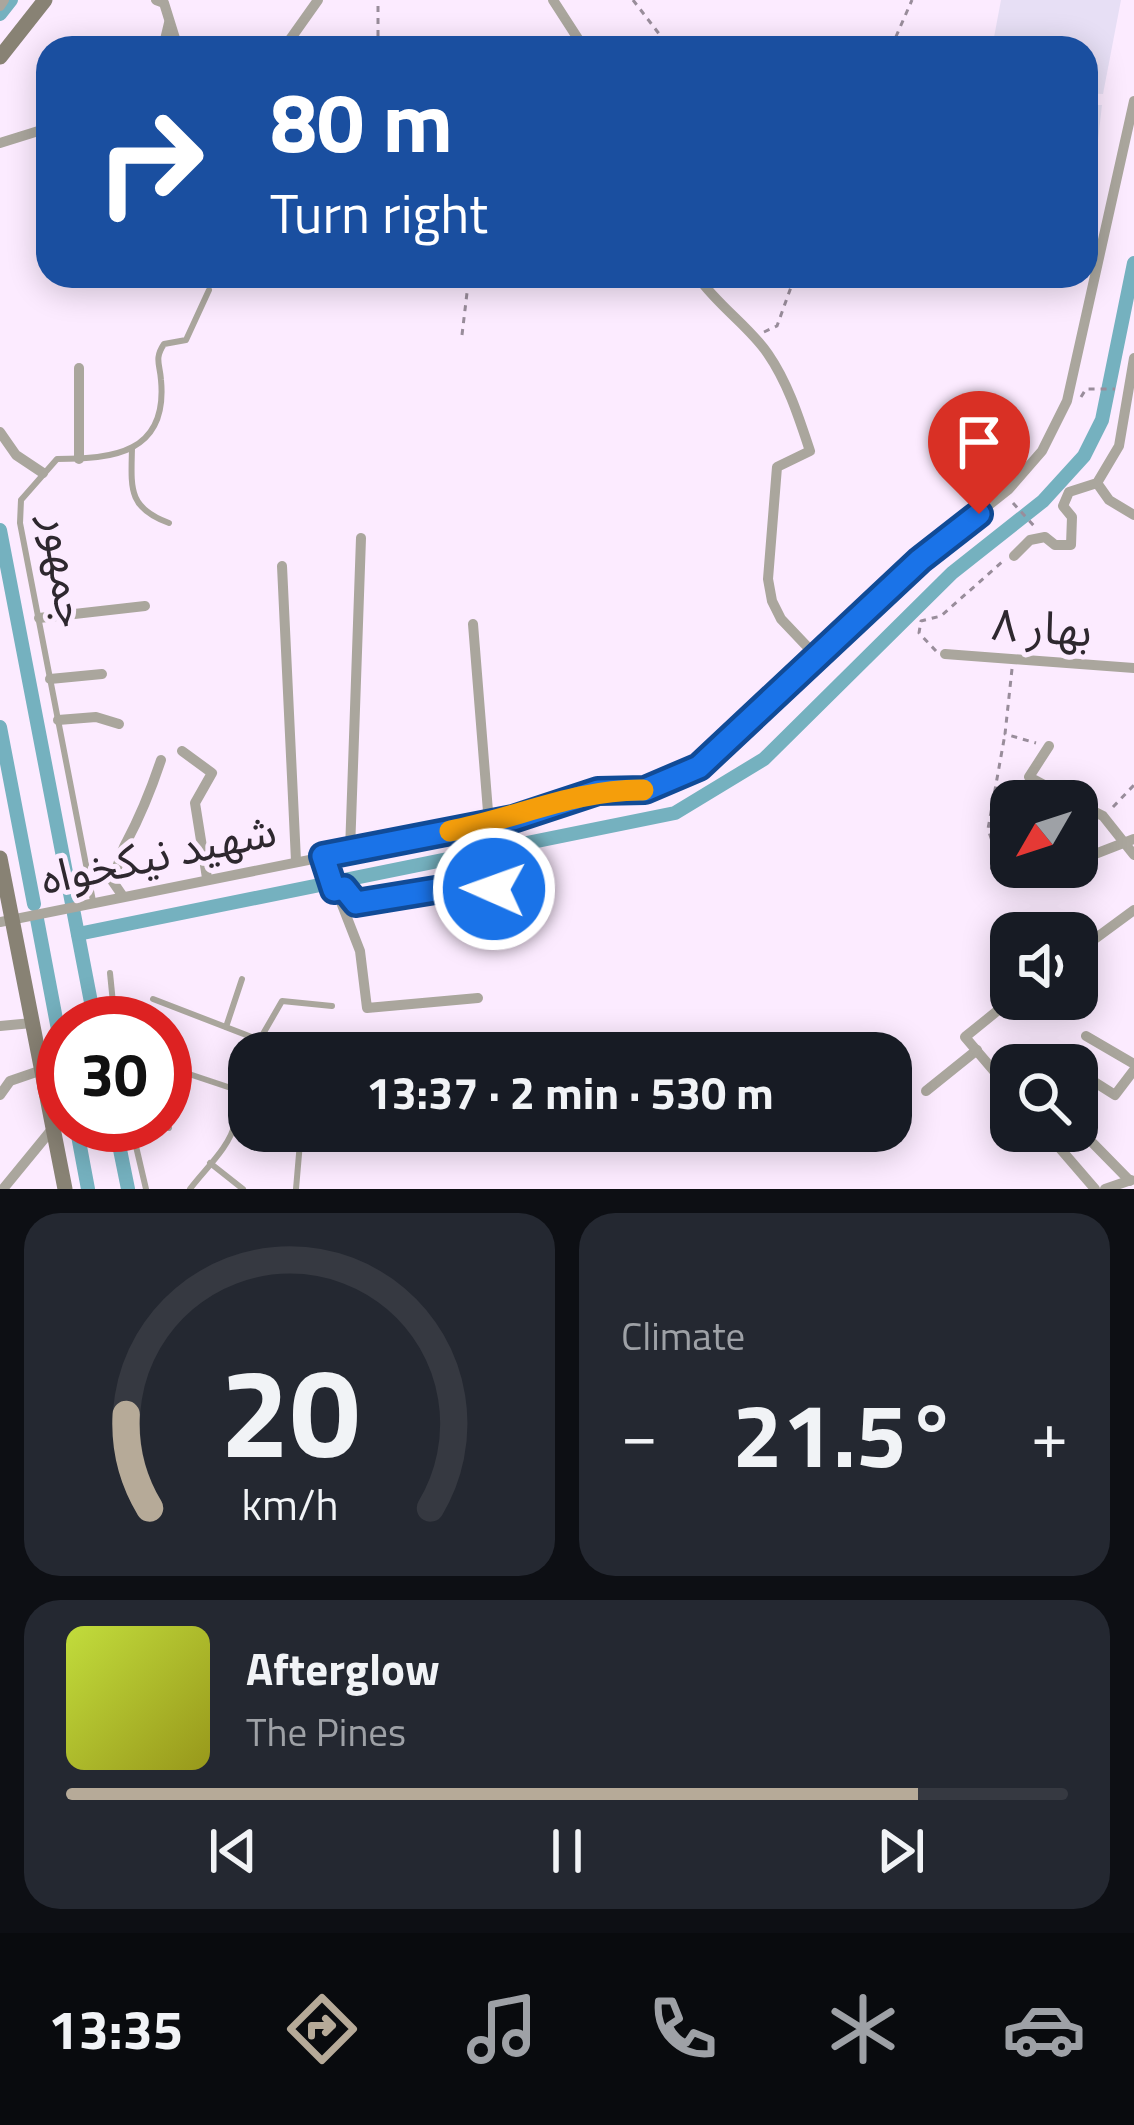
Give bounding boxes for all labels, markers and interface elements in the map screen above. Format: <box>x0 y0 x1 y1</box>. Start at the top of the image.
text: 80 m <box>270 57 453 185</box>
icon: right <box>72 84 228 240</box>
text: Turn right <box>270 172 488 254</box>
pin <box>928 391 1030 514</box>
icon: arrive <box>946 409 1012 475</box>
street label: جمهور <box>25 508 109 632</box>
street label: بهار ۸ <box>990 589 1094 663</box>
north arrow <box>990 780 1098 888</box>
map controls <box>990 780 1098 1152</box>
street label: شهید نیکخواه <box>34 795 282 911</box>
position arrow <box>431 826 557 952</box>
button: sound <box>990 912 1098 1020</box>
speed limit sign: 30 <box>36 996 192 1152</box>
button: search <box>990 1044 1098 1152</box>
text: 13:37 · 2 min · 530 m <box>366 1058 774 1126</box>
text: Climate <box>621 1306 745 1365</box>
text: 20 <box>220 1316 359 1505</box>
text: 21.5° <box>732 1365 957 1502</box>
text: − <box>621 1383 658 1484</box>
text: + <box>1031 1383 1068 1484</box>
text: km/h <box>241 1470 338 1536</box>
text: Afterglow <box>246 1634 440 1702</box>
text: The Pines <box>246 1702 406 1761</box>
icon: previous <box>200 1818 266 1884</box>
icon: pause <box>534 1818 600 1884</box>
icon: next <box>868 1818 934 1884</box>
icon: directions <box>280 1987 364 2071</box>
icon: music <box>460 1987 544 2071</box>
icon: phone <box>641 1987 725 2071</box>
icon: climate <box>821 1987 905 2071</box>
icon: car <box>1002 1987 1086 2071</box>
text: 13:35 <box>48 1988 183 2070</box>

